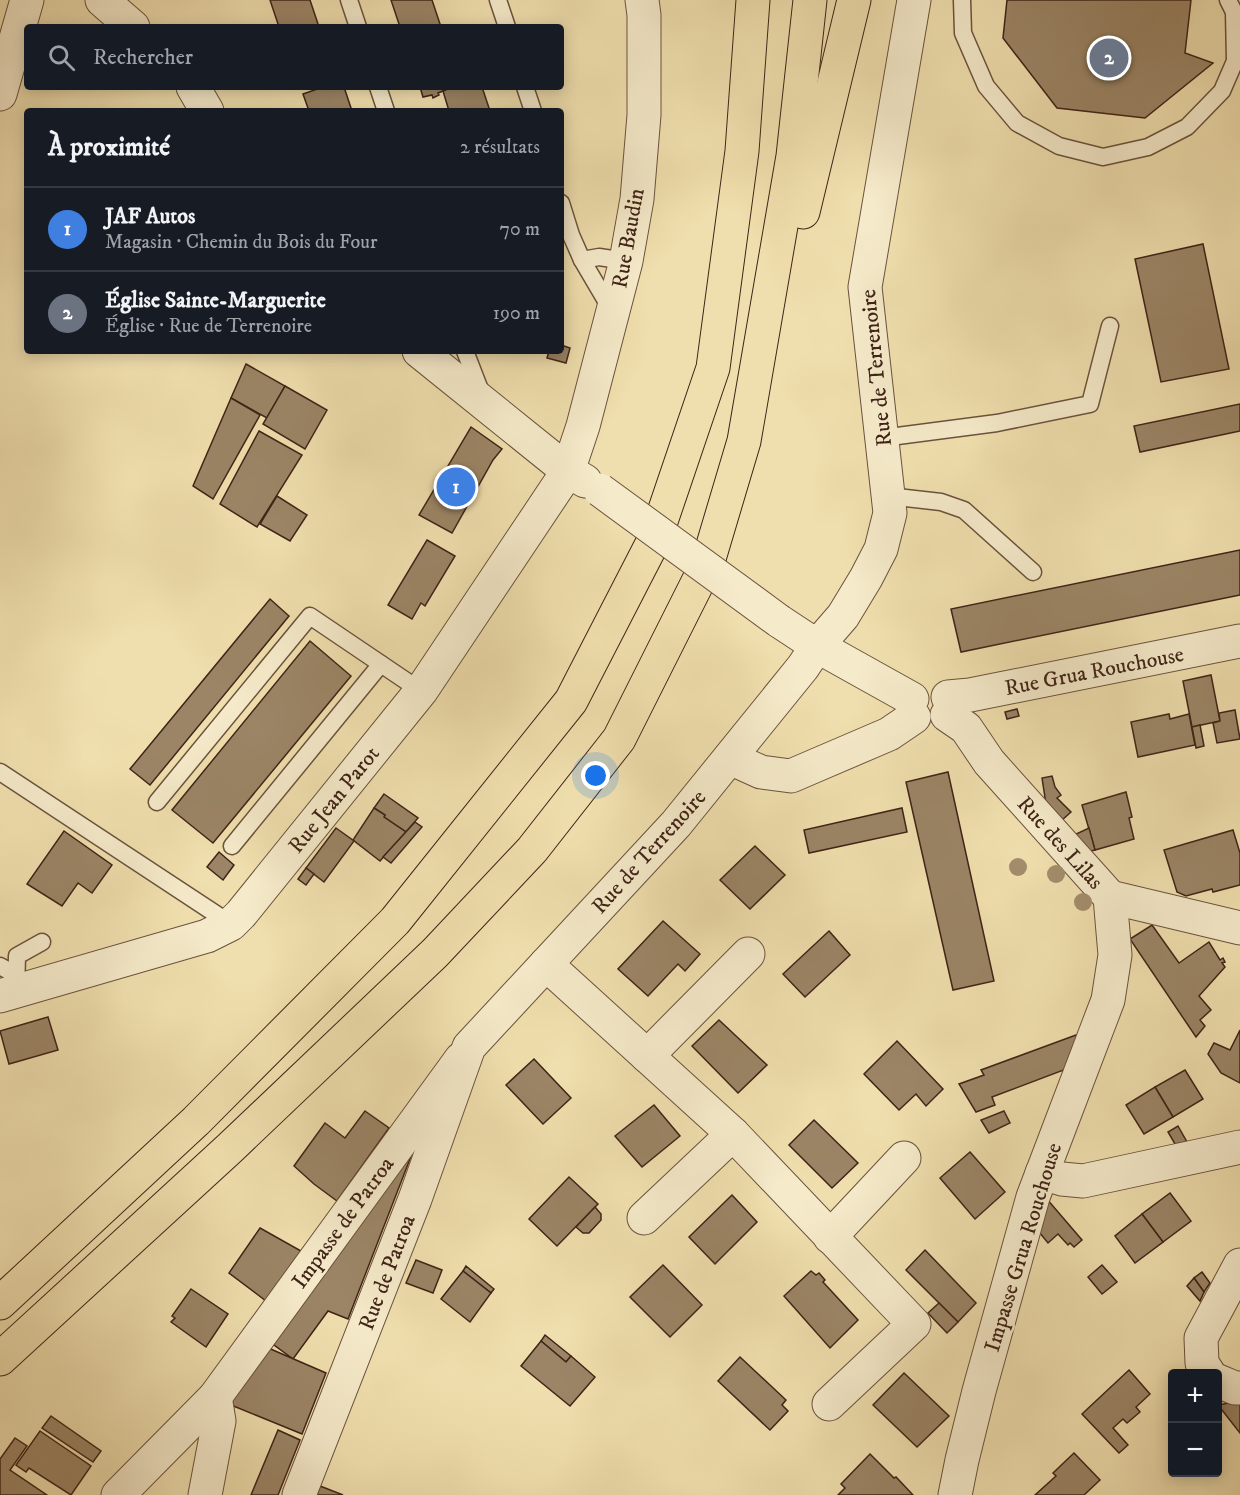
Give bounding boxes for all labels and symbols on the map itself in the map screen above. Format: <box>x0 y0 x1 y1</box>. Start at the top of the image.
pin: 2 <box>1090 36 1128 80</box>
street label: Rue Baudin <box>606 186 651 290</box>
street label: Rue de Terrenoire <box>855 288 898 448</box>
pin: 1 <box>436 464 476 510</box>
street label: Rue Grua Rouchouse <box>1002 641 1186 702</box>
street label: Rue Jean Parot <box>283 741 386 859</box>
your location <box>581 761 610 790</box>
street label: Rue de Terrenoire <box>586 784 712 920</box>
street label: Rue des Lilas <box>1011 791 1109 895</box>
street label: Impasse Grua Rouchouse <box>979 1140 1068 1355</box>
street label: Impasse de Patroa <box>286 1151 401 1294</box>
street label: Rue de Patroa <box>353 1210 422 1334</box>

